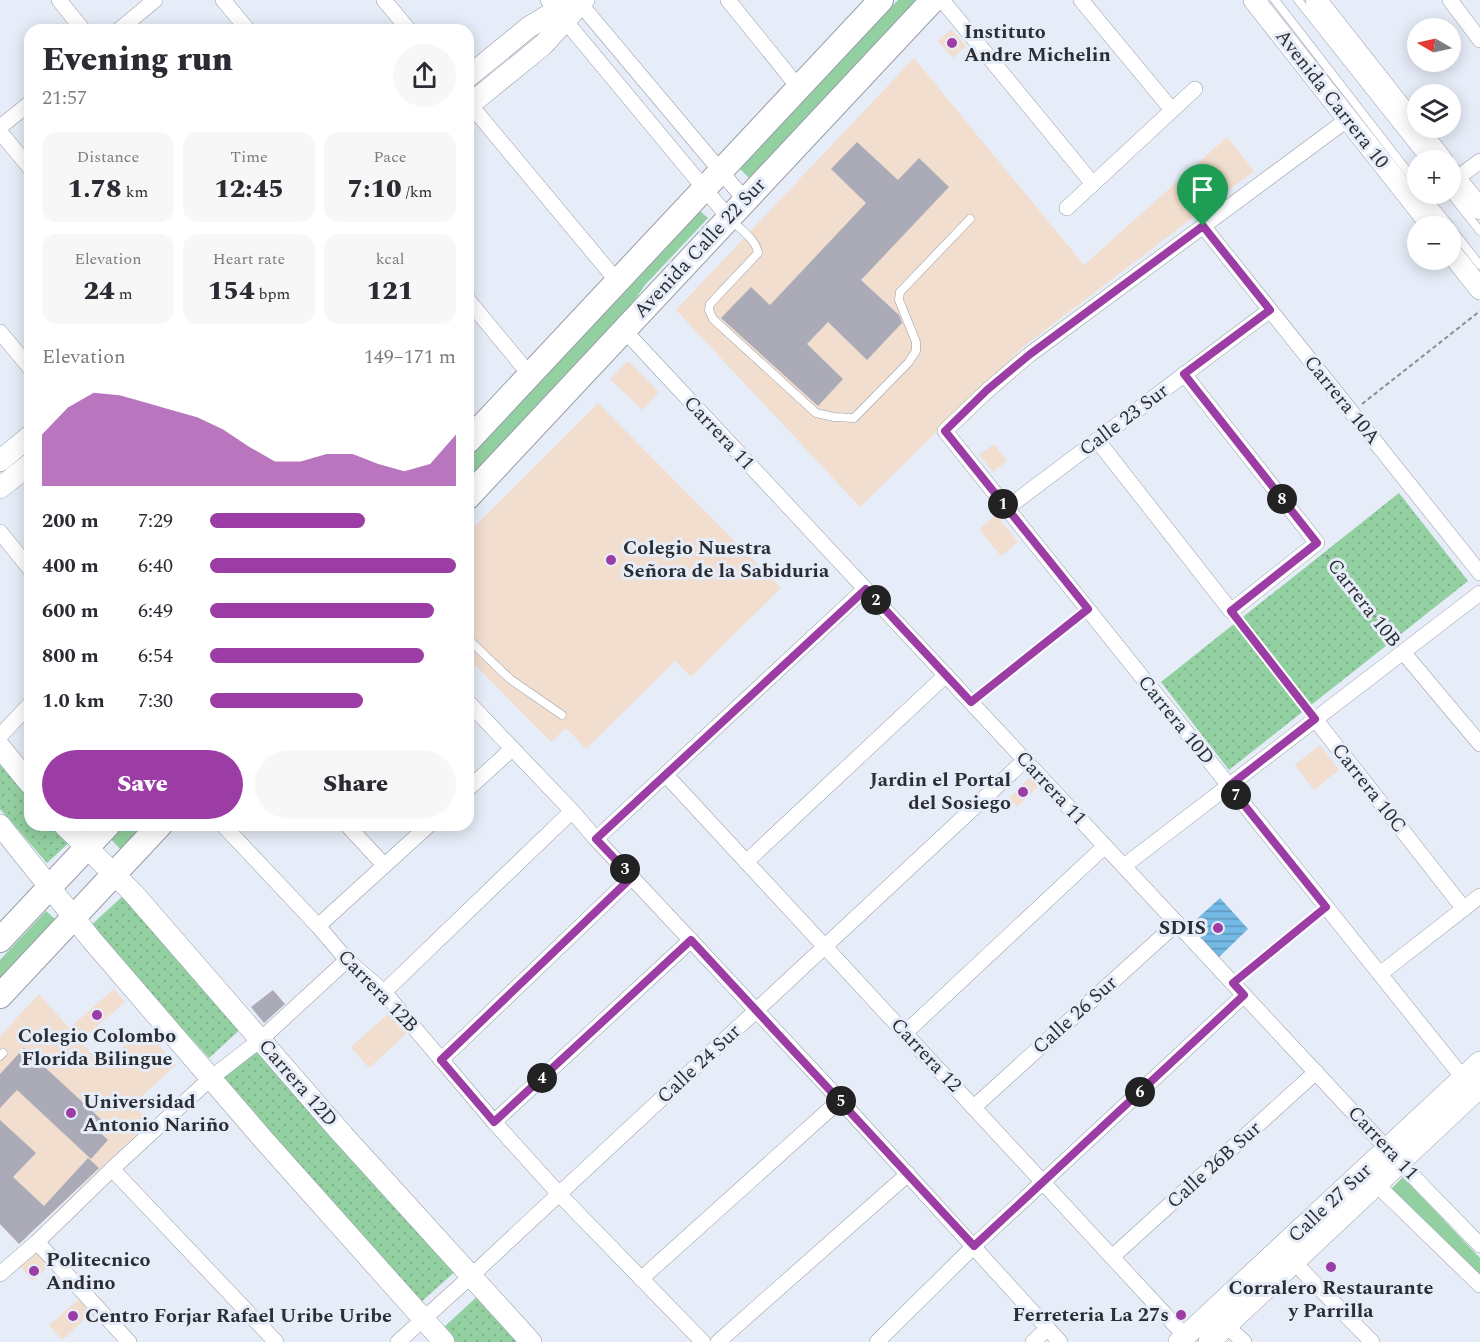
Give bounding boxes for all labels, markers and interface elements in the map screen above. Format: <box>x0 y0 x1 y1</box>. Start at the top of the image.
place label: Instituto Andre Michelin <box>964 17 1111 70</box>
north arrow <box>1407 18 1461 72</box>
map controls <box>1407 18 1461 270</box>
street label: Avenida Carrera 10 <box>1268 23 1396 175</box>
text: Evening run <box>42 35 233 85</box>
marker: Instituto Andre Michelin <box>945 36 959 50</box>
button: share <box>393 44 456 107</box>
text: 21:57 <box>42 83 87 113</box>
button: layers <box>1407 84 1461 138</box>
text: Distance <box>77 145 139 169</box>
text: Time <box>230 145 268 169</box>
text: Pace <box>373 145 407 169</box>
button: + <box>1407 150 1461 204</box>
pin <box>1177 164 1228 226</box>
text: 1.78 <box>68 169 122 209</box>
text: 12:45 <box>214 169 284 209</box>
text: 7:10 <box>348 169 402 209</box>
street label: Avenida Calle 22 Sur <box>627 171 773 325</box>
icon: arrive <box>1186 173 1219 206</box>
text: km <box>122 180 148 204</box>
text: /km <box>402 180 432 204</box>
button: − <box>1407 216 1461 270</box>
text: Elevation <box>74 247 142 271</box>
text: Heart rate <box>213 247 285 271</box>
text: kcal <box>376 247 404 271</box>
text: 24 <box>84 271 115 311</box>
text: 154 <box>208 271 255 311</box>
text: 121 <box>367 271 413 311</box>
text: m <box>115 282 132 306</box>
text: bpm <box>255 282 290 306</box>
text: Elevation <box>42 342 126 372</box>
text: 149–171 m <box>364 342 456 372</box>
street label: Carrera 10A <box>1296 349 1388 451</box>
street label: Calle 23 Sur <box>1073 376 1175 464</box>
street label: Carrera 11 <box>676 389 762 477</box>
pin: 8 <box>1267 484 1297 514</box>
text: 8 <box>1278 487 1286 511</box>
pin: 1 <box>988 489 1018 519</box>
text: 1 <box>999 492 1007 516</box>
text: 200 m <box>42 506 99 536</box>
text: 7:29 <box>138 506 173 536</box>
place label: Colegio Nuestra Señora de la Sabiduria <box>623 533 830 586</box>
text: 400 m <box>42 551 99 581</box>
text: 6:40 <box>138 551 173 581</box>
street label: Carrera 10B <box>1320 552 1408 654</box>
marker: Colegio Nuestra Señora de la Sabiduria <box>604 553 618 567</box>
pin: 2 <box>861 585 891 615</box>
text: 2 <box>872 588 880 612</box>
text: 600 m <box>42 596 99 626</box>
text: 6:49 <box>138 596 173 626</box>
text: 800 m <box>42 641 99 671</box>
text: 6:54 <box>138 641 173 671</box>
street label: Carrera 10D <box>1130 668 1222 772</box>
text: 1.0 km <box>42 686 105 716</box>
text: 7:30 <box>138 686 173 716</box>
street label: Carrera 10C <box>1324 736 1414 840</box>
street label: Carrera 11 <box>1008 744 1094 832</box>
button: Save <box>42 750 243 819</box>
button: Share <box>255 750 456 819</box>
place label: Jardin el Portal del Sosiego <box>869 765 1011 818</box>
pin: 7 <box>1221 780 1251 810</box>
text: 7 <box>1232 783 1240 807</box>
marker: Jardin el Portal del Sosiego <box>1016 785 1030 799</box>
pin: 3 <box>610 854 640 884</box>
text: 3 <box>621 857 629 881</box>
place label: SDIS <box>1159 913 1206 943</box>
marker: SDIS <box>1211 921 1225 935</box>
street label: Carrera 12B <box>330 942 426 1040</box>
street label: Calle 26 Sur <box>1026 969 1124 1061</box>
marker: Colegio Colombo Florida Bilingue <box>90 1008 104 1022</box>
street label: Carrera 12 <box>883 1011 969 1099</box>
street label: Calle 24 Sur <box>650 1017 748 1111</box>
place label: Colegio Colombo Florida Bilingue <box>18 1021 176 1074</box>
street label: Carrera 12D <box>251 1032 345 1134</box>
pin: 4 <box>527 1063 557 1093</box>
text: 4 <box>538 1066 546 1090</box>
pin: 6 <box>1125 1077 1155 1107</box>
text: 6 <box>1136 1080 1144 1104</box>
pin: 5 <box>826 1086 856 1116</box>
place label: Universidad Antonio Nariño <box>83 1087 229 1140</box>
text: 5 <box>837 1089 845 1113</box>
street label: Carrera 11 <box>1340 1099 1426 1187</box>
marker: Universidad Antonio Nariño <box>64 1106 78 1120</box>
street label: Calle 26B Sur <box>1160 1114 1268 1216</box>
street label: Calle 27 Sur <box>1281 1156 1379 1250</box>
place label: Politecnico Andino <box>46 1245 150 1298</box>
marker: Corralero Restaurante y Parrilla <box>1324 1260 1338 1274</box>
marker: Politecnico Andino <box>27 1264 41 1278</box>
place label: Corralero Restaurante y Parrilla <box>1229 1273 1434 1326</box>
place label: Ferreteria La 27s <box>1012 1300 1169 1330</box>
place label: Centro Forjar Rafael Uribe Uribe <box>85 1301 392 1331</box>
marker: Ferreteria La 27s <box>1174 1308 1188 1322</box>
marker: Centro Forjar Rafael Uribe Uribe <box>66 1309 80 1323</box>

